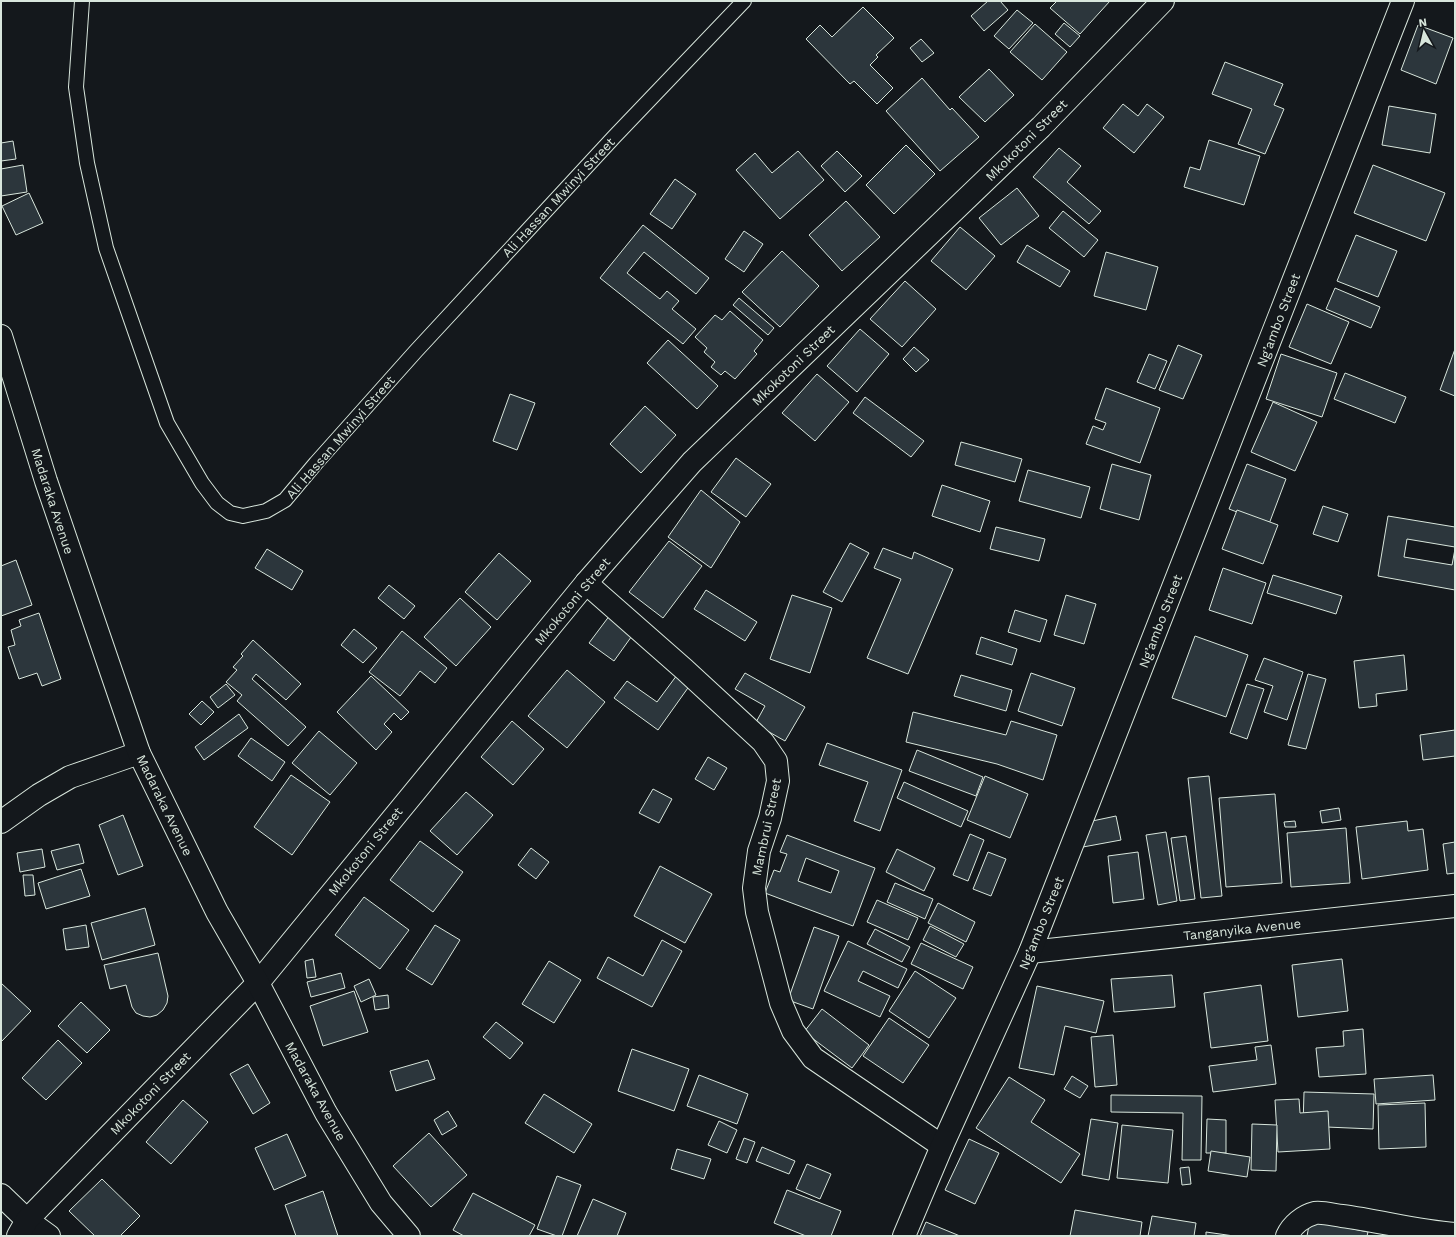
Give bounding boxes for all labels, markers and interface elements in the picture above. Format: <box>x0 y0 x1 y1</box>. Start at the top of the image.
north arrow <box>1404 12 1444 52</box>
text: N <box>1418 16 1428 30</box>
street label: Mkokotoni Street <box>982 96 1071 184</box>
street label: Ali Hassan Mwinyi Street <box>499 134 618 260</box>
street label: Ng’ambo Street <box>1254 271 1303 369</box>
street label: Mkokotoni Street <box>749 322 838 409</box>
street label: Ali Hassan Mwinyi Street <box>283 372 398 502</box>
street label: Madaraka Avenue <box>28 446 77 556</box>
street label: Mkokotoni Street <box>532 554 614 648</box>
street label: Ng’ambo Street <box>1136 572 1185 670</box>
street label: Madaraka Avenue <box>134 752 196 858</box>
street label: Mambrui Street <box>749 776 784 877</box>
street label: Mkokotoni Street <box>325 804 406 898</box>
street label: Ng’ambo Street <box>1016 874 1067 972</box>
street label: Tanganyika Avenue <box>1182 916 1302 943</box>
street label: Madaraka Avenue <box>282 1039 349 1143</box>
street label: Mkokotoni Street <box>107 1048 194 1138</box>

